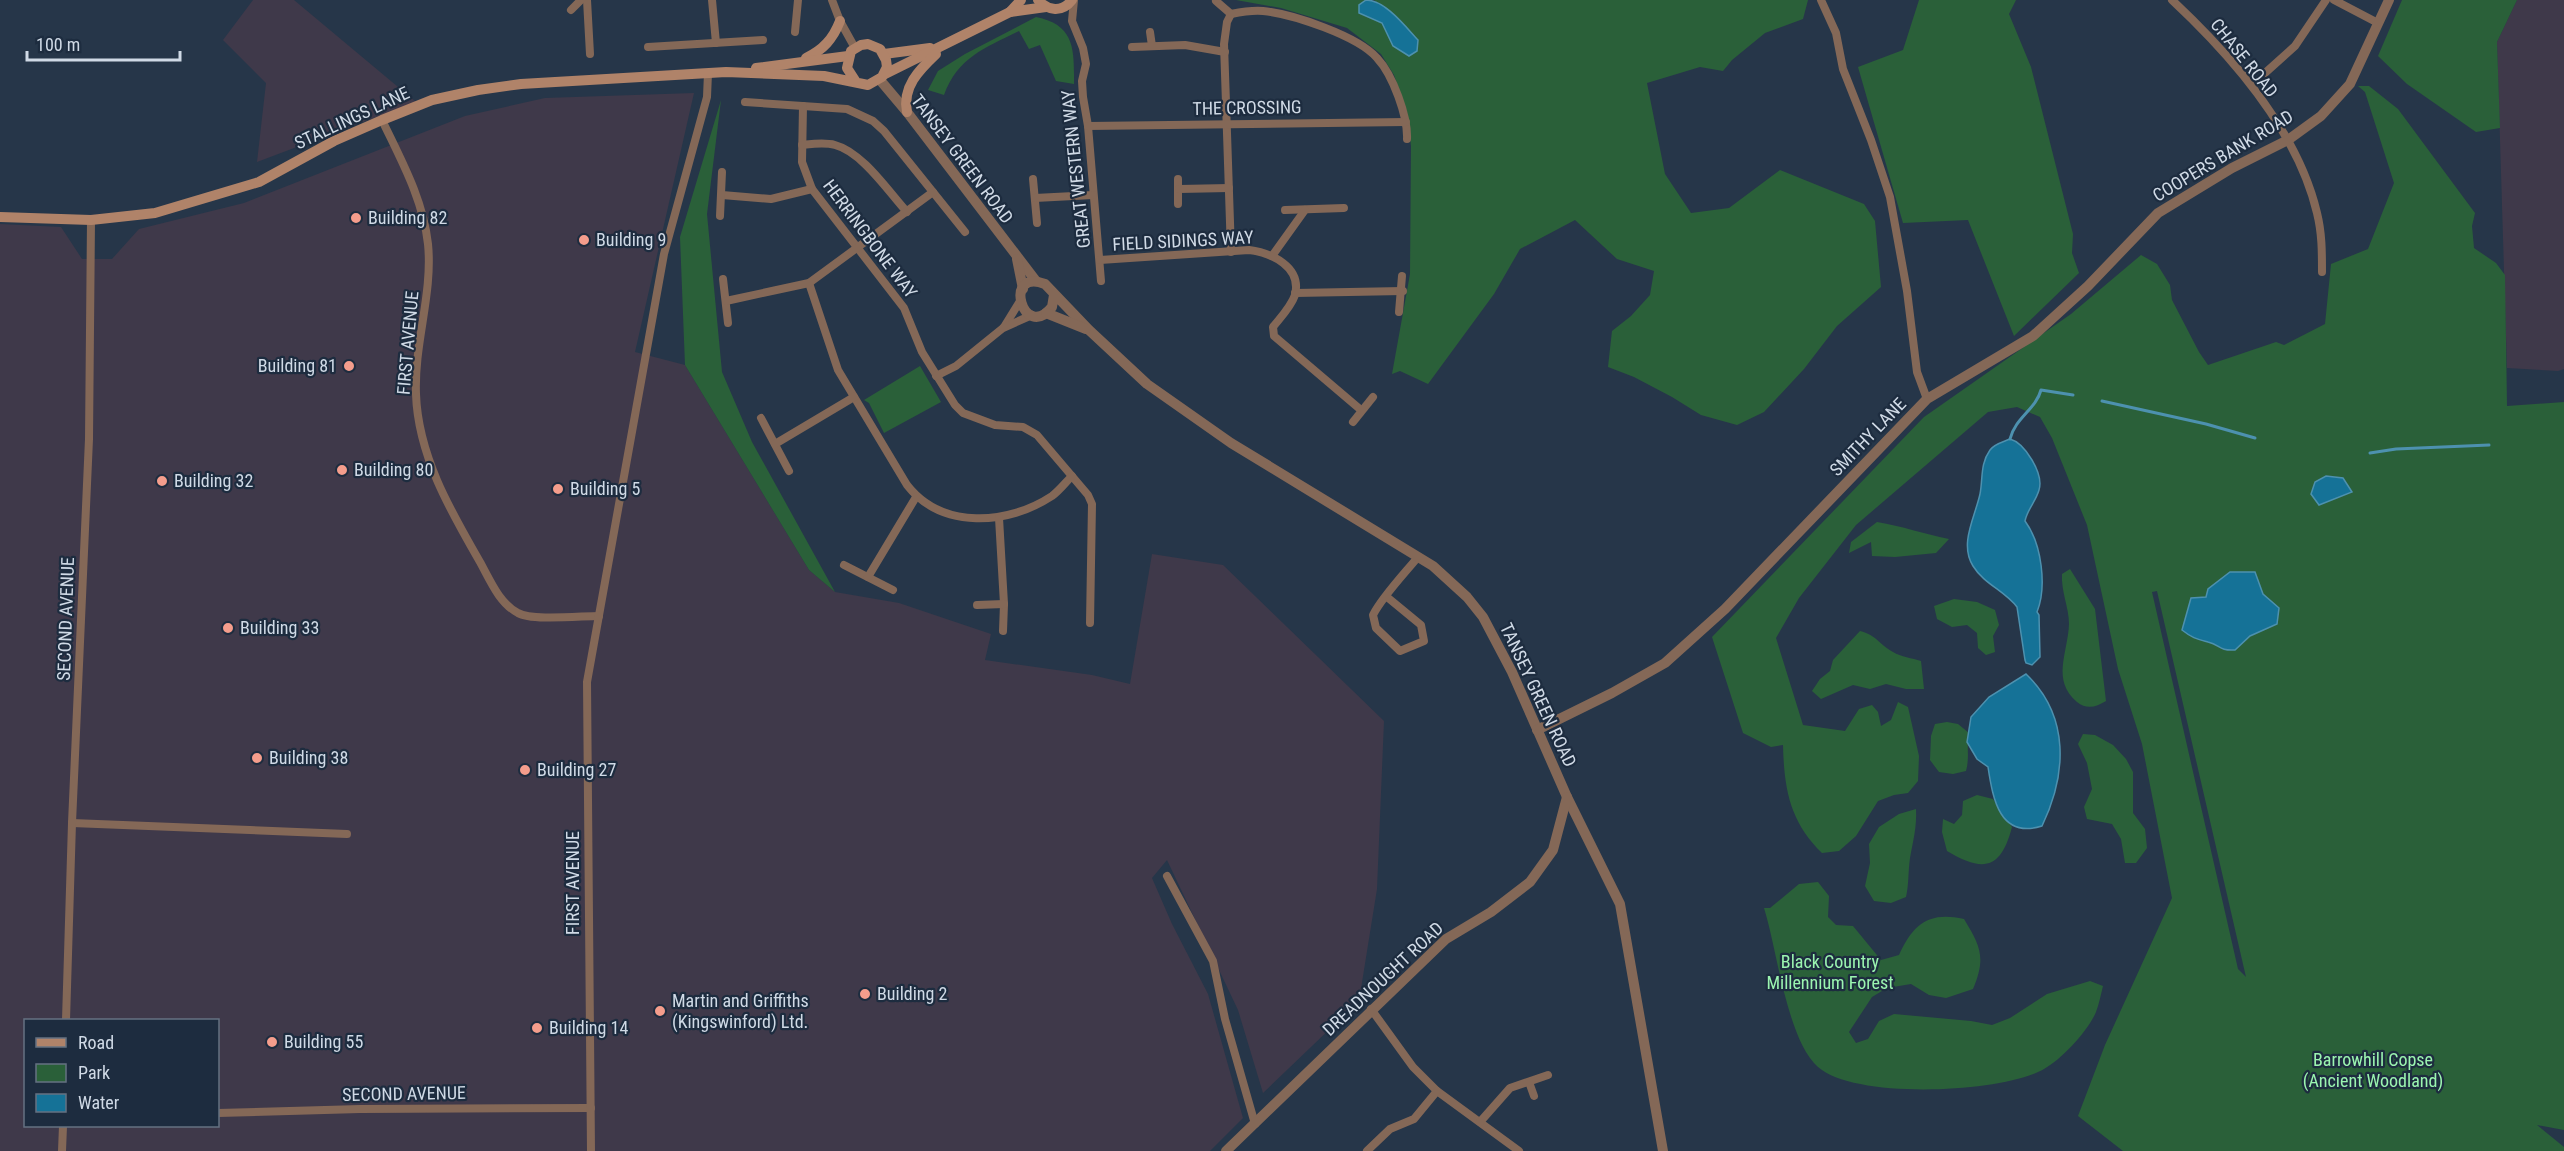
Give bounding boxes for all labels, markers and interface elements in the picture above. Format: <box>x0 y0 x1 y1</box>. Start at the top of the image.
street label: CHASE ROAD <box>2206 14 2282 101</box>
scale bar <box>27 24 180 62</box>
text: 100 m <box>36 34 80 55</box>
street label: STALLINGS LANE <box>291 82 413 153</box>
street label: GREAT WESTERN WAY <box>1057 88 1094 249</box>
street label: TANSEY GREEN ROAD <box>907 90 1018 227</box>
street label: THE CROSSING <box>1192 96 1302 119</box>
street label: COOPERS BANK ROAD <box>2149 105 2297 206</box>
street label: HERRINGBONE WAY <box>819 175 922 302</box>
place label: Building 82 <box>368 207 447 228</box>
marker: Building 82 <box>349 211 363 225</box>
street label: FIELD SIDINGS WAY <box>1112 226 1255 255</box>
place label: Building 9 <box>596 229 666 250</box>
marker: Building 9 <box>577 233 591 247</box>
street label: FIRST AVENUE <box>393 290 423 396</box>
place label: Building 81 <box>258 355 337 376</box>
marker: Building 81 <box>342 359 356 373</box>
street label: SMITHY LANE <box>1825 393 1910 480</box>
place label: Building 80 <box>354 459 433 480</box>
marker: Building 80 <box>335 463 349 477</box>
place label: Building 32 <box>174 470 253 491</box>
marker: Building 32 <box>155 474 169 488</box>
place label: Building 5 <box>570 478 641 499</box>
marker: Building 5 <box>551 482 565 496</box>
street label: SECOND AVENUE <box>53 557 78 681</box>
place label: Building 33 <box>240 617 319 638</box>
street label: TANSEY GREEN ROAD <box>1496 620 1581 770</box>
marker: Building 33 <box>221 621 235 635</box>
place label: Building 38 <box>269 747 348 768</box>
marker: Building 38 <box>250 751 264 765</box>
place label: Building 27 <box>537 759 616 780</box>
marker: Building 27 <box>518 763 532 777</box>
street label: FIRST AVENUE <box>562 831 583 935</box>
street label: DREADNOUGHT ROAD <box>1318 917 1447 1040</box>
park label: Black Country Millennium Forest <box>1766 951 1894 993</box>
place label: Building 2 <box>877 983 948 1004</box>
marker: Building 2 <box>858 987 872 1001</box>
place label: Martin and Griffiths (Kingswinford) Ltd. <box>672 990 809 1033</box>
marker: Martin and Griffiths (Kingswinford) Ltd. <box>653 1004 667 1018</box>
place label: Building 14 <box>549 1017 628 1038</box>
legend <box>24 1019 219 1127</box>
marker: Building 14 <box>530 1021 544 1035</box>
place label: Building 55 <box>284 1031 363 1052</box>
text: Road <box>78 1032 114 1053</box>
marker: Building 55 <box>265 1035 279 1049</box>
park label: Barrowhill Copse (Ancient Woodland) <box>2303 1049 2443 1092</box>
text: Park <box>78 1062 110 1083</box>
street label: SECOND AVENUE <box>342 1082 466 1105</box>
text: Water <box>78 1092 120 1113</box>

